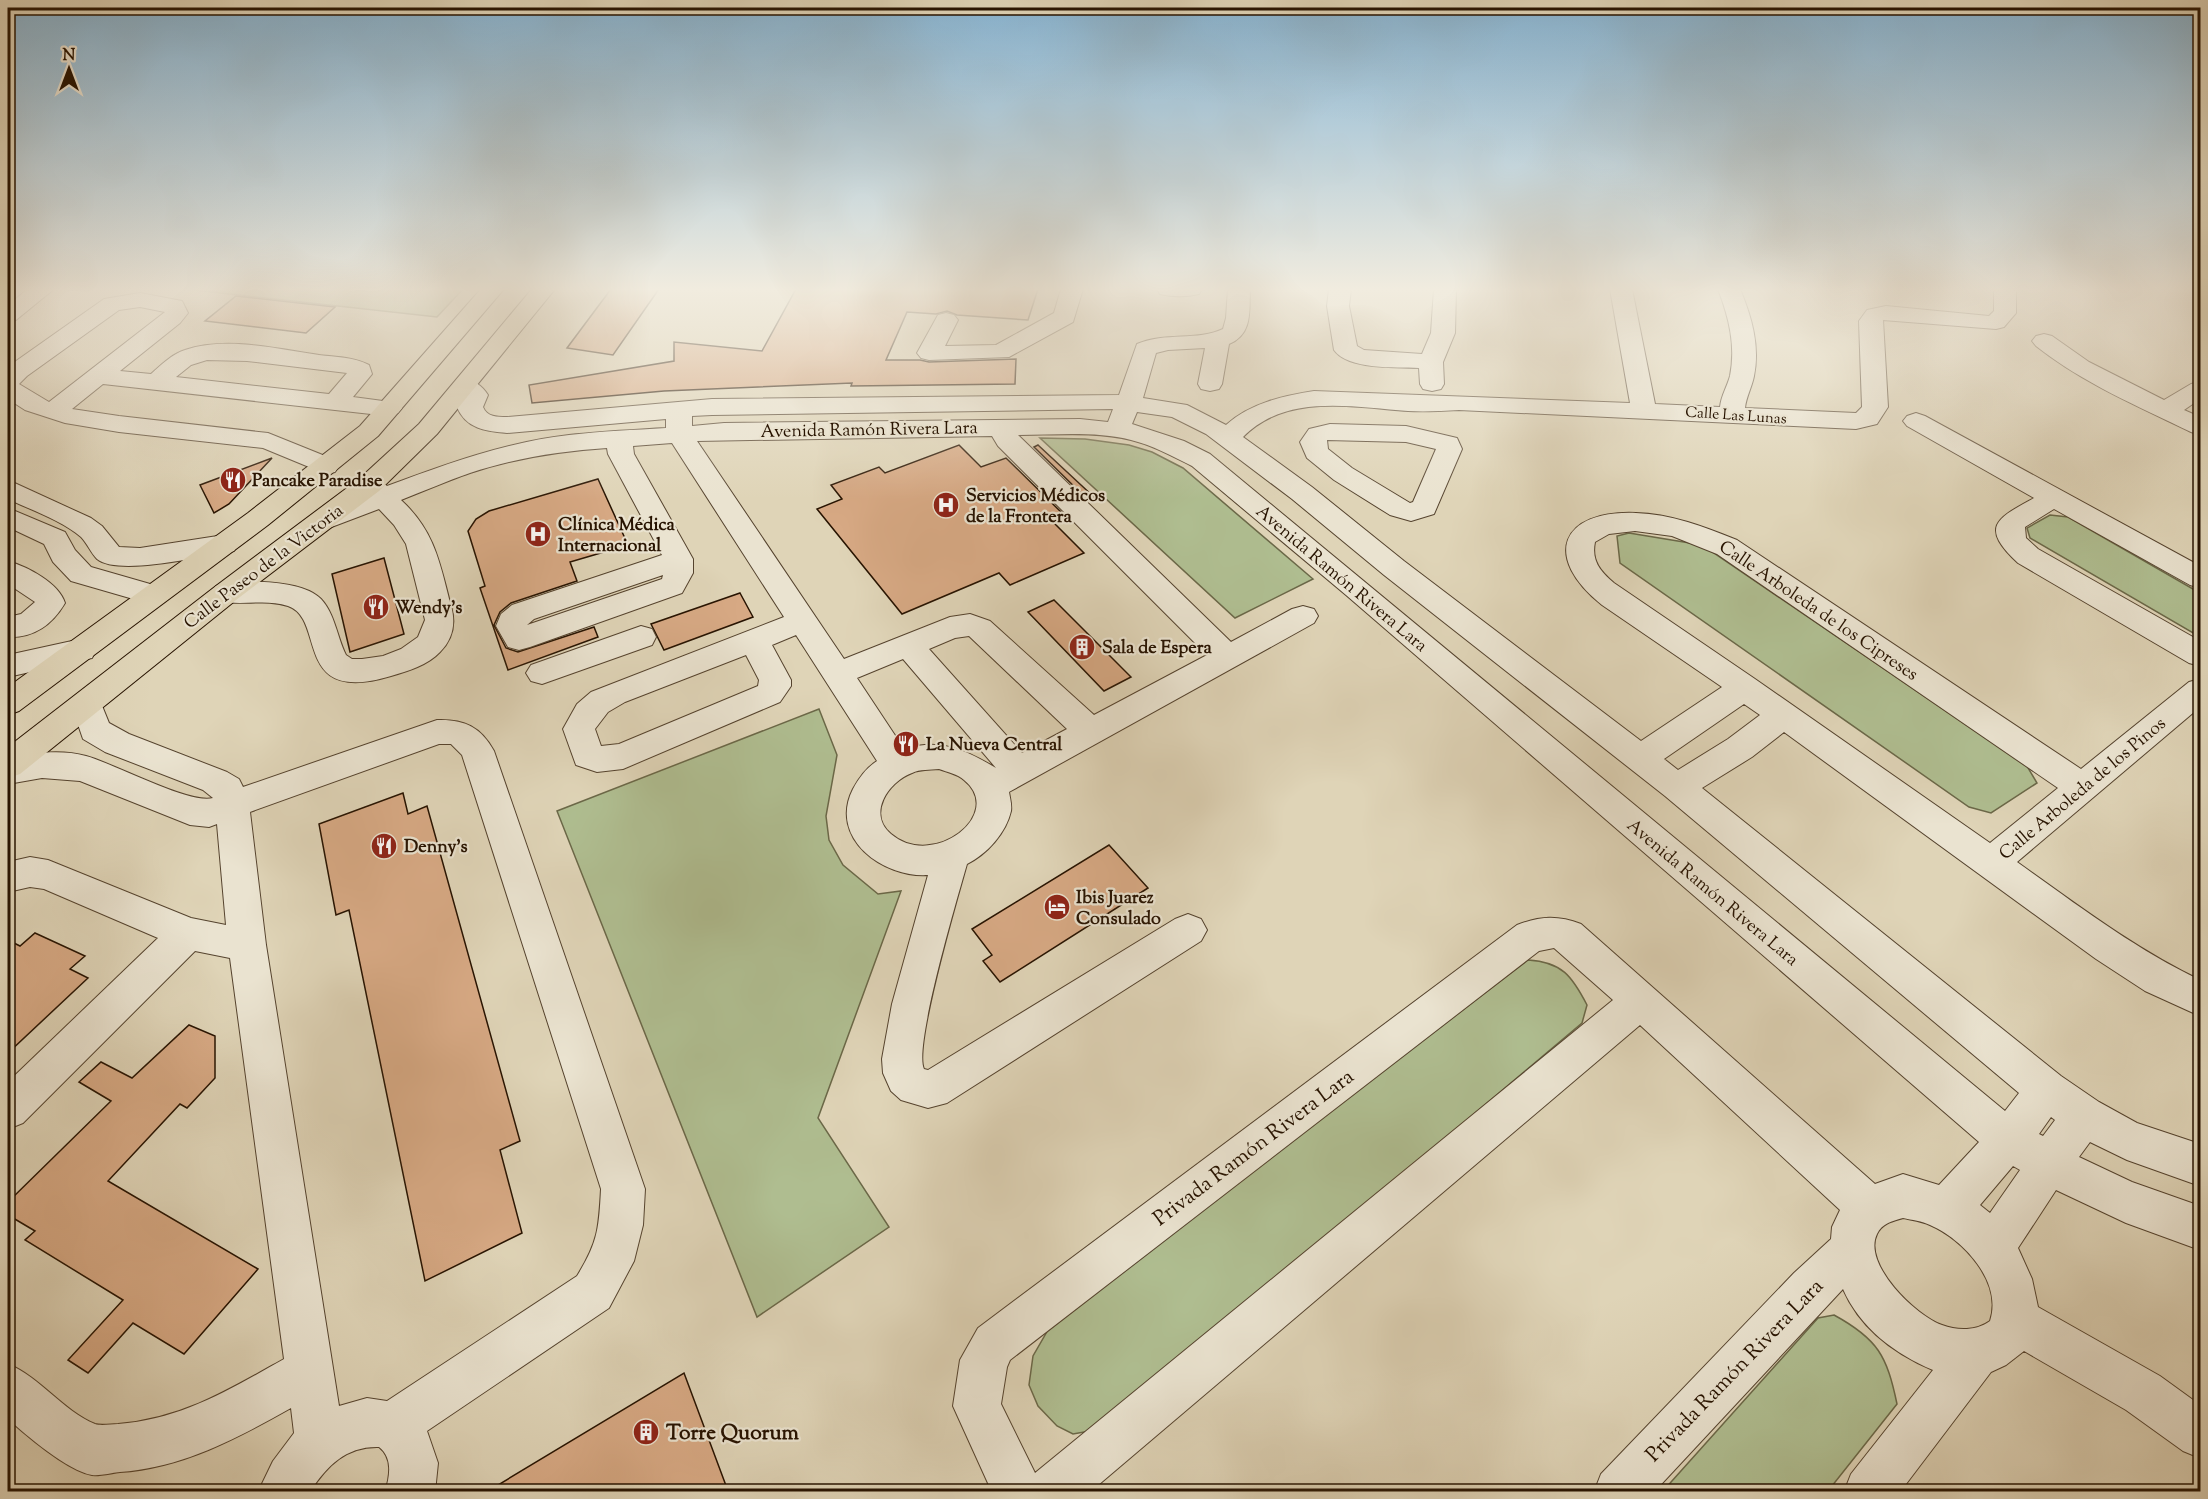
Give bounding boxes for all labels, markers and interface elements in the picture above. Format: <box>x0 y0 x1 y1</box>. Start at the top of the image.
north arrow <box>39 39 99 99</box>
text: N <box>63 45 76 68</box>
street label: Calle Las Lunas <box>1684 402 1787 431</box>
street label: Avenida Ramón Rivera Lara <box>760 416 978 446</box>
restaurant icon: Pancake Paradise <box>218 465 248 495</box>
place label: Pancake Paradise <box>252 469 383 495</box>
place label: Servicios Médicos de la Frontera <box>966 484 1105 531</box>
hospital icon: Servicios Médicos de la Frontera <box>931 490 961 520</box>
street label: Calle Paseo de la Victoria <box>179 499 350 636</box>
street label: Avenida Ramón Rivera Lara <box>1249 500 1432 659</box>
place label: Clínica Médica Internacional <box>558 513 676 560</box>
hospital icon: Clínica Médica Internacional <box>523 519 553 549</box>
street label: Calle Arboleda de los Cipreses <box>1713 535 1923 688</box>
restaurant icon: Wendy's <box>361 592 391 622</box>
place label: Wendy's <box>395 596 462 622</box>
building icon: Sala de Espera <box>1067 632 1097 662</box>
place label: Sala de Espera <box>1102 636 1212 662</box>
street label: Calle Arboleda de los Pinos <box>1994 712 2172 867</box>
restaurant icon: La Nueva Central <box>891 729 921 759</box>
place label: La Nueva Central <box>926 733 1063 759</box>
street label: Avenida Ramón Rivera Lara <box>1620 814 1803 973</box>
restaurant icon: Denny's <box>369 831 399 861</box>
place label: Denny's <box>404 835 468 861</box>
place label: Ibis Juarez Consulado <box>1076 886 1161 933</box>
hotel icon: Ibis Juarez Consulado <box>1042 892 1072 922</box>
street label: Privada Ramón Rivera Lara <box>1147 1063 1361 1234</box>
street label: Privada Ramón Rivera Lara <box>1640 1273 1831 1470</box>
building icon: Torre Quorum <box>631 1417 661 1447</box>
place label: Torre Quorum <box>666 1419 800 1449</box>

